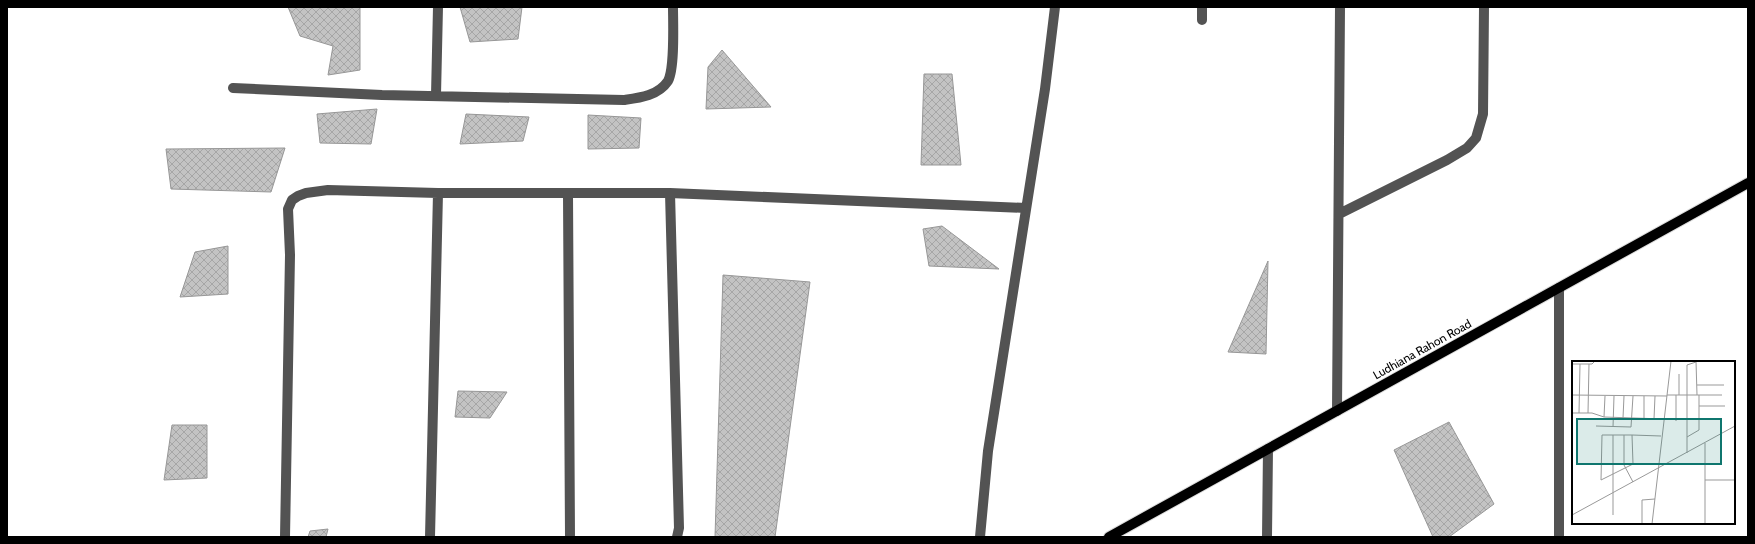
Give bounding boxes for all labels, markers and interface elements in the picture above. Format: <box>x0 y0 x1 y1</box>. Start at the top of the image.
street label: Ludhiana Rahon Road <box>1370 316 1474 382</box>
inset map <box>1572 361 1735 524</box>

